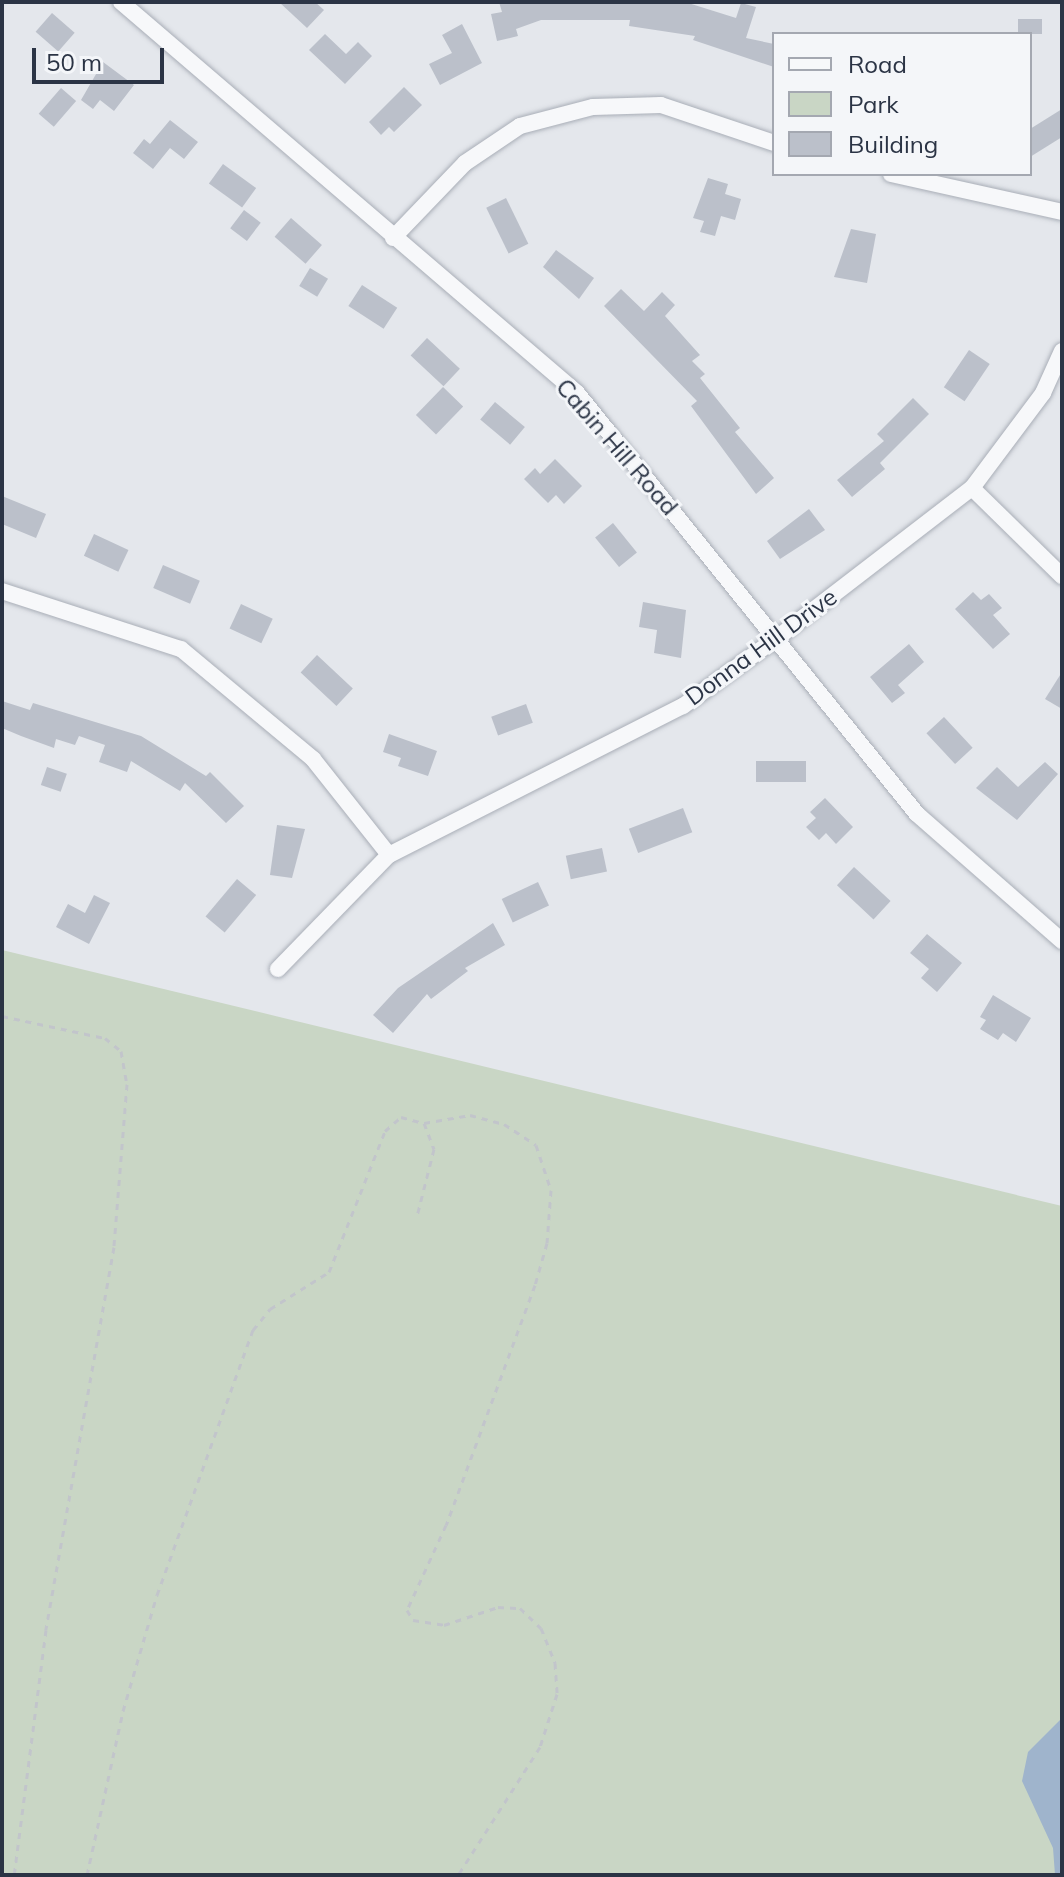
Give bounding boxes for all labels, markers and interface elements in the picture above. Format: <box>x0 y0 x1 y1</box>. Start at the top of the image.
scale bar <box>36 32 168 82</box>
legend <box>772 32 1032 176</box>
text: 50 m <box>46 47 102 77</box>
text: Road <box>848 49 907 79</box>
text: Park <box>848 89 899 119</box>
text: Building <box>848 129 938 159</box>
street label: Cabin Hill Road <box>550 373 684 521</box>
street label: Donna Hill Drive <box>680 582 842 712</box>

